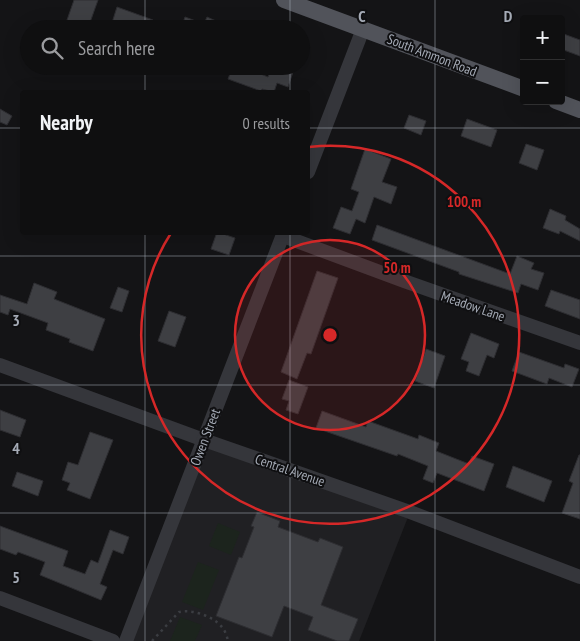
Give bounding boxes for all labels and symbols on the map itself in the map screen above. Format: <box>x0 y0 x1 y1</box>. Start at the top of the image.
text: C <box>358 6 366 26</box>
text: D <box>504 6 513 26</box>
street label: South Ammon Road <box>385 30 479 80</box>
text: 100 m <box>447 192 481 211</box>
text: 50 m <box>383 258 411 277</box>
street label: Meadow Lane <box>439 287 508 325</box>
text: 3 <box>12 310 20 330</box>
centre of rings <box>321 326 339 344</box>
street label: Owen Street <box>186 406 224 468</box>
text: 4 <box>12 438 20 458</box>
street label: Central Avenue <box>253 450 327 490</box>
text: 5 <box>12 567 20 587</box>

